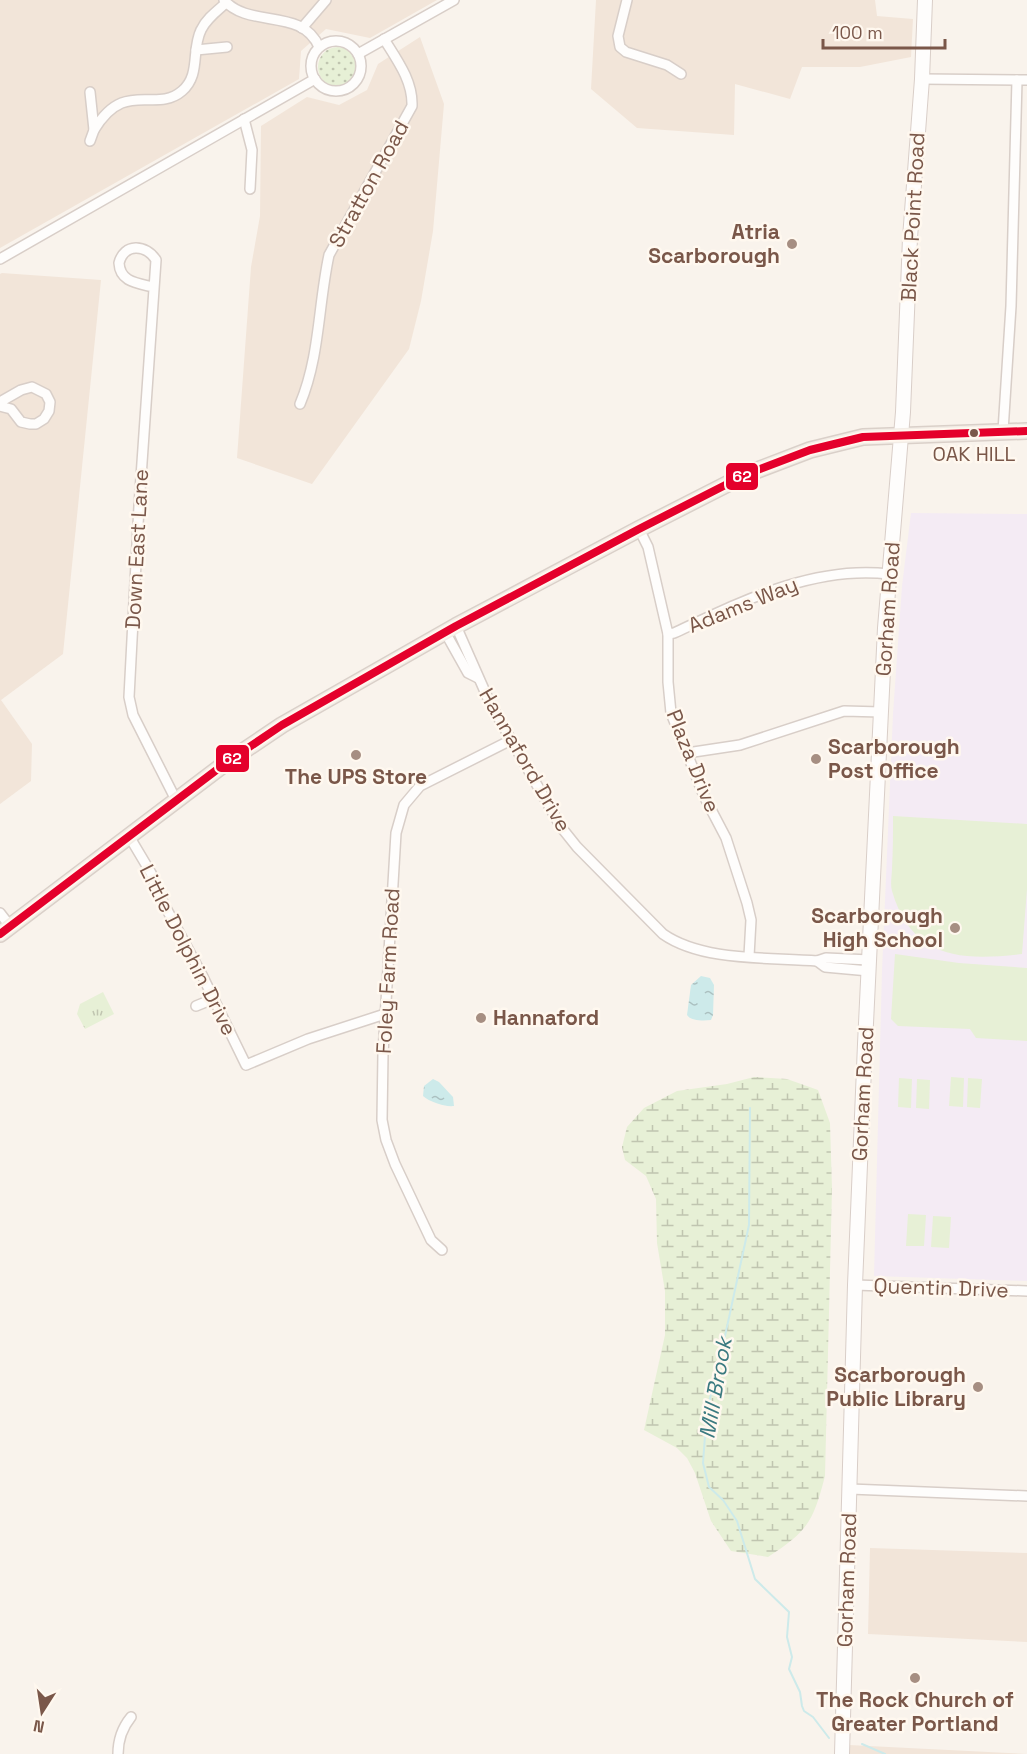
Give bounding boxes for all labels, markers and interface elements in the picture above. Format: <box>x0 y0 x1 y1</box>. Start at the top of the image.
scale bar <box>823 12 944 50</box>
text: 100 m <box>832 21 883 44</box>
street label: Stratton Road <box>322 115 415 252</box>
street label: Black Point Road <box>895 132 930 302</box>
place label: Atria Scarborough <box>648 218 780 269</box>
marker: Atria Scarborough <box>785 237 799 251</box>
marker: OAK HILL <box>968 427 980 439</box>
place label: OAK HILL <box>933 441 1016 467</box>
line badge: 62 <box>725 462 759 491</box>
text: 62 <box>732 466 752 487</box>
street label: Down East Lane <box>119 468 154 630</box>
street label: Gorham Road <box>869 541 906 677</box>
street label: Adams Way <box>684 570 802 639</box>
street label: Hannaford Drive <box>473 683 578 836</box>
street label: Plaza Drive <box>661 705 726 816</box>
place label: Scarborough Post Office <box>828 733 960 784</box>
line badge: 62 <box>215 744 250 773</box>
text: 62 <box>222 748 242 769</box>
marker: The UPS Store <box>349 748 363 762</box>
marker: Scarborough Post Office <box>809 752 823 766</box>
place label: The UPS Store <box>285 763 427 790</box>
street label: Little Dolphin Drive <box>134 860 243 1040</box>
street label: Foley Farm Road <box>370 887 405 1055</box>
place label: Scarborough High School <box>811 902 943 953</box>
marker: Scarborough High School <box>948 921 962 935</box>
place label: Hannaford <box>493 1004 599 1031</box>
marker: Hannaford <box>474 1011 488 1025</box>
street label: Gorham Road <box>845 1026 880 1162</box>
street label: Quentin Drive <box>873 1272 1009 1303</box>
water label: Mill Brook <box>692 1333 738 1441</box>
place label: Scarborough Public Library <box>826 1361 966 1412</box>
marker: Scarborough Public Library <box>971 1380 985 1394</box>
street label: Gorham Road <box>831 1512 862 1648</box>
marker: The Rock Church of Greater Portland <box>908 1671 922 1685</box>
north arrow <box>12 1682 72 1742</box>
place label: The Rock Church of Greater Portland <box>816 1686 1014 1737</box>
text: N <box>32 1715 46 1738</box>

